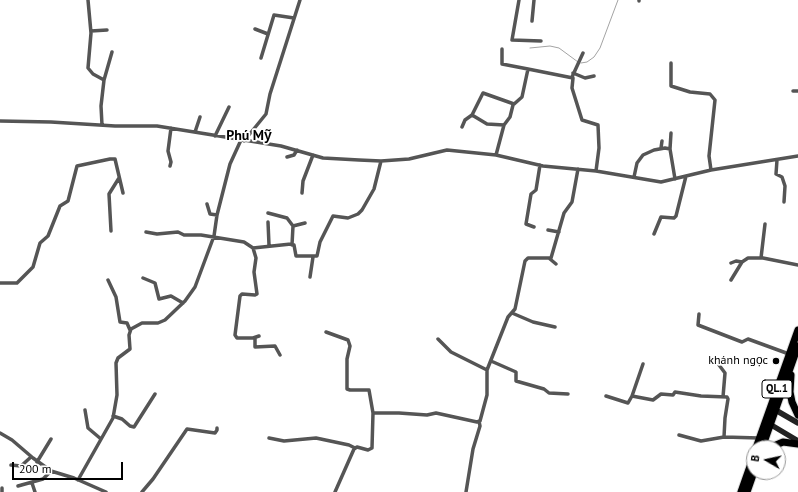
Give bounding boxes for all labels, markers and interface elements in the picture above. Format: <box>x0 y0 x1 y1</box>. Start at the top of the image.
district label: Phú Mỹ <box>226 128 272 144</box>
place label: khánh ngọc <box>708 354 768 368</box>
marker: khánh ngọc <box>771 356 781 366</box>
road number: QL.1 <box>762 380 792 398</box>
north arrow <box>746 440 786 480</box>
scale bar <box>14 454 125 480</box>
text: B <box>748 454 763 463</box>
text: 200 m <box>19 461 52 476</box>

